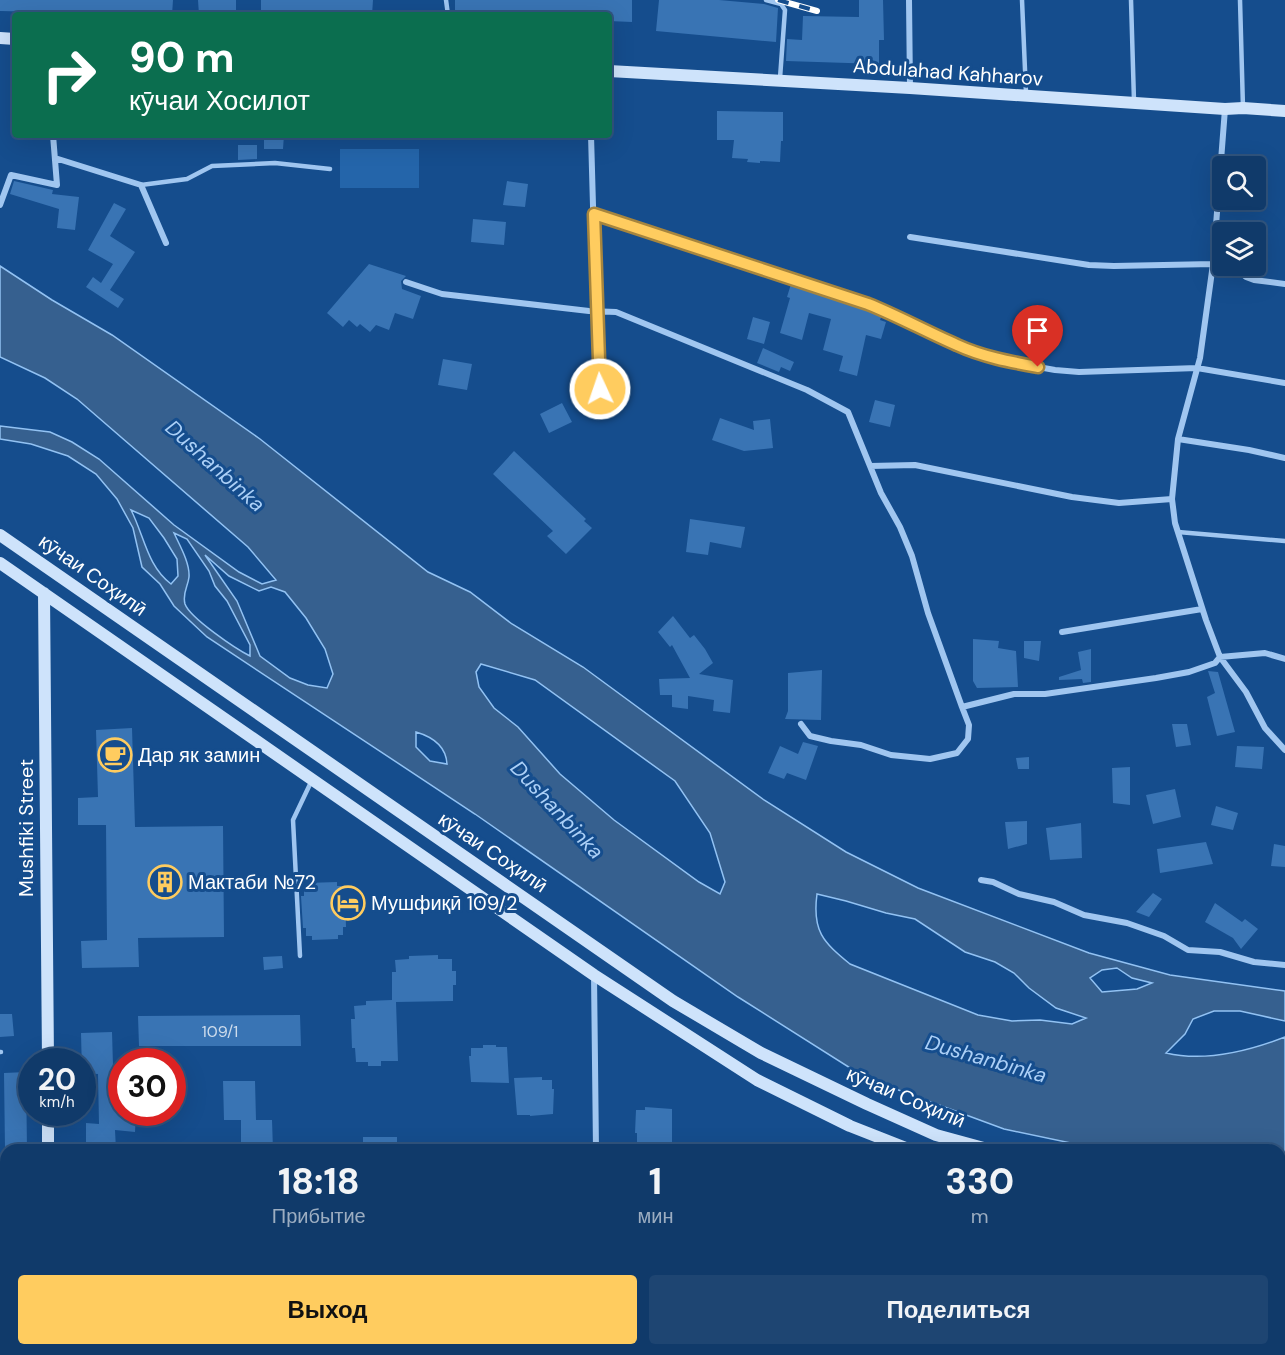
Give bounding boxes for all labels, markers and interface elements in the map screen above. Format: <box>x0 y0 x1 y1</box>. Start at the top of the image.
text: 90 m <box>129 30 235 85</box>
icon: right <box>30 36 108 114</box>
street label: Abdulahad Kahharov <box>852 52 1044 92</box>
text: кӯчаи Хосилот <box>129 83 310 118</box>
map controls <box>1212 156 1266 276</box>
button: search <box>1212 156 1266 210</box>
button: layers <box>1212 222 1266 276</box>
pin <box>1012 305 1063 367</box>
icon: arrive <box>1021 314 1054 347</box>
position arrow <box>568 357 632 421</box>
water label: Dushanbinka <box>159 414 271 518</box>
street label: кӯчаи Соҳилӣ <box>34 528 152 622</box>
cafe icon: Дар як замин <box>97 737 133 773</box>
place label: Дар як замин <box>138 742 260 768</box>
water label: Dushanbinka <box>504 755 610 865</box>
street label: Mushfiki Street <box>13 759 39 897</box>
street label: кӯчаи Соҳилӣ <box>433 806 553 898</box>
building icon: Мактаби №72 <box>147 864 183 900</box>
place label: Мактаби №72 <box>188 869 316 895</box>
hotel icon: Мушфиқӣ 109/2 <box>330 885 366 921</box>
place label: Мушфиқӣ 109/2 <box>371 890 518 916</box>
house number: 109/1 <box>202 1021 238 1042</box>
water label: Dushanbinka <box>922 1028 1050 1090</box>
speed limit sign: 30 <box>108 1048 186 1126</box>
text: 20 <box>38 1060 76 1099</box>
street label: кӯчаи Соҳилӣ <box>843 1060 969 1134</box>
text: km/h <box>39 1092 75 1112</box>
text: 18:18 <box>278 1158 360 1205</box>
text: 1 <box>649 1158 662 1205</box>
text: 330 <box>945 1158 1014 1205</box>
text: Прибытие <box>272 1203 366 1229</box>
text: мин <box>638 1203 674 1229</box>
text: m <box>971 1203 989 1229</box>
button: Выход <box>18 1275 637 1344</box>
button: Поделиться <box>649 1275 1268 1344</box>

